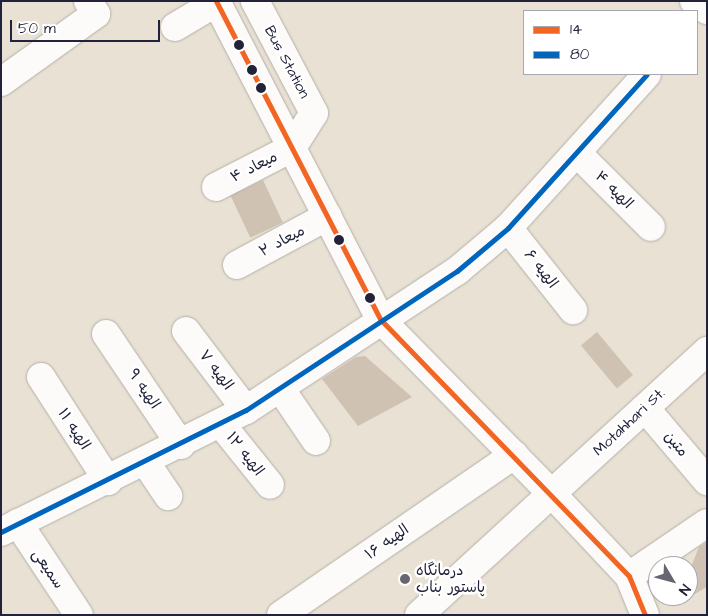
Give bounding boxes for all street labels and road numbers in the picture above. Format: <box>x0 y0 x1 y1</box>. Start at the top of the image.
street label: Bus Station <box>260 23 314 101</box>
street label: میعاد ۴ <box>228 148 280 186</box>
street label: الهیه ۴ <box>591 167 637 213</box>
street label: میعاد ۲ <box>256 222 308 260</box>
street label: الهیه ۶ <box>520 246 562 292</box>
street label: الهیه ۷ <box>195 346 237 394</box>
street label: الهیه ۹ <box>124 366 164 412</box>
street label: Motahhari St. <box>589 384 669 460</box>
street label: الهیه ۱۱ <box>54 405 94 453</box>
street label: متین <box>660 428 692 460</box>
street label: الهیه ۱۲ <box>222 429 268 479</box>
street label: الهیه ۱۶ <box>362 520 412 564</box>
street label: سمیعی <box>28 546 68 592</box>

